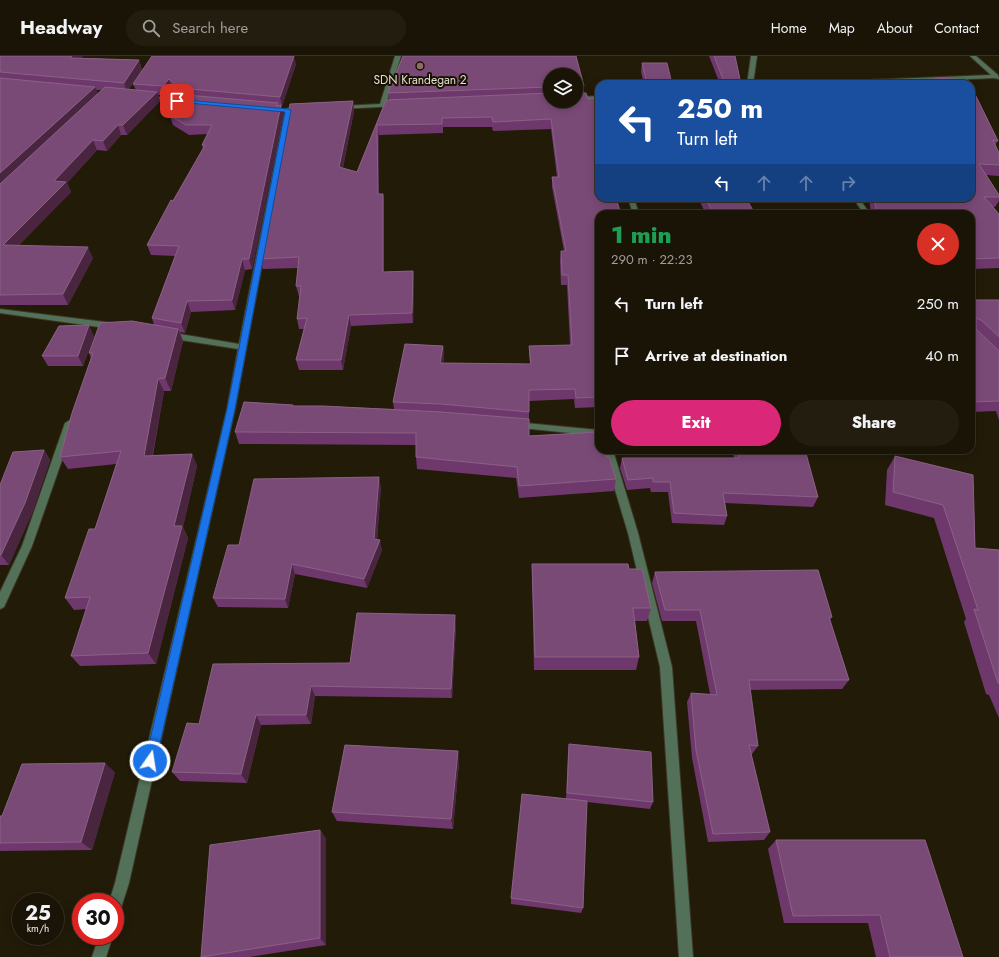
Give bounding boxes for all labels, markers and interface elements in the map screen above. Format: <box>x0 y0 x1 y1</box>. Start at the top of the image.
search box <box>126 10 406 46</box>
text: Headway <box>20 14 102 41</box>
icon: search <box>140 17 162 39</box>
text: Search here <box>172 17 248 39</box>
text: Home <box>771 18 807 38</box>
text: Map <box>829 18 855 38</box>
text: About <box>877 18 912 38</box>
text: Contact <box>934 18 979 38</box>
marker: SDN Krandegan 2 <box>415 61 425 71</box>
map controls <box>543 68 583 108</box>
button: layers <box>543 68 583 108</box>
place label: SDN Krandegan 2 <box>374 71 467 89</box>
pin <box>160 84 194 118</box>
text: 250 m <box>677 88 763 129</box>
icon: arrive <box>166 90 188 112</box>
icon: left <box>611 96 663 148</box>
text: Turn left <box>677 126 737 152</box>
icon: left <box>711 172 733 194</box>
icon: ahead <box>753 172 775 194</box>
icon: ahead <box>795 172 817 194</box>
icon: right <box>837 172 859 194</box>
text: 1 min <box>611 217 672 252</box>
button: close <box>917 223 959 265</box>
text: 290 m · 22:23 <box>611 250 693 269</box>
icon: left <box>611 293 633 315</box>
text: Turn left <box>645 293 703 315</box>
text: 250 m <box>917 293 959 315</box>
icon: arrive <box>611 345 633 367</box>
text: Arrive at destination <box>645 345 787 367</box>
text: 40 m <box>925 345 959 367</box>
button: Exit <box>611 400 781 446</box>
button: Share <box>789 400 959 446</box>
position arrow <box>129 740 171 782</box>
speed limit sign: 30 <box>72 893 124 945</box>
text: 25 <box>25 899 51 928</box>
text: km/h <box>27 921 49 936</box>

